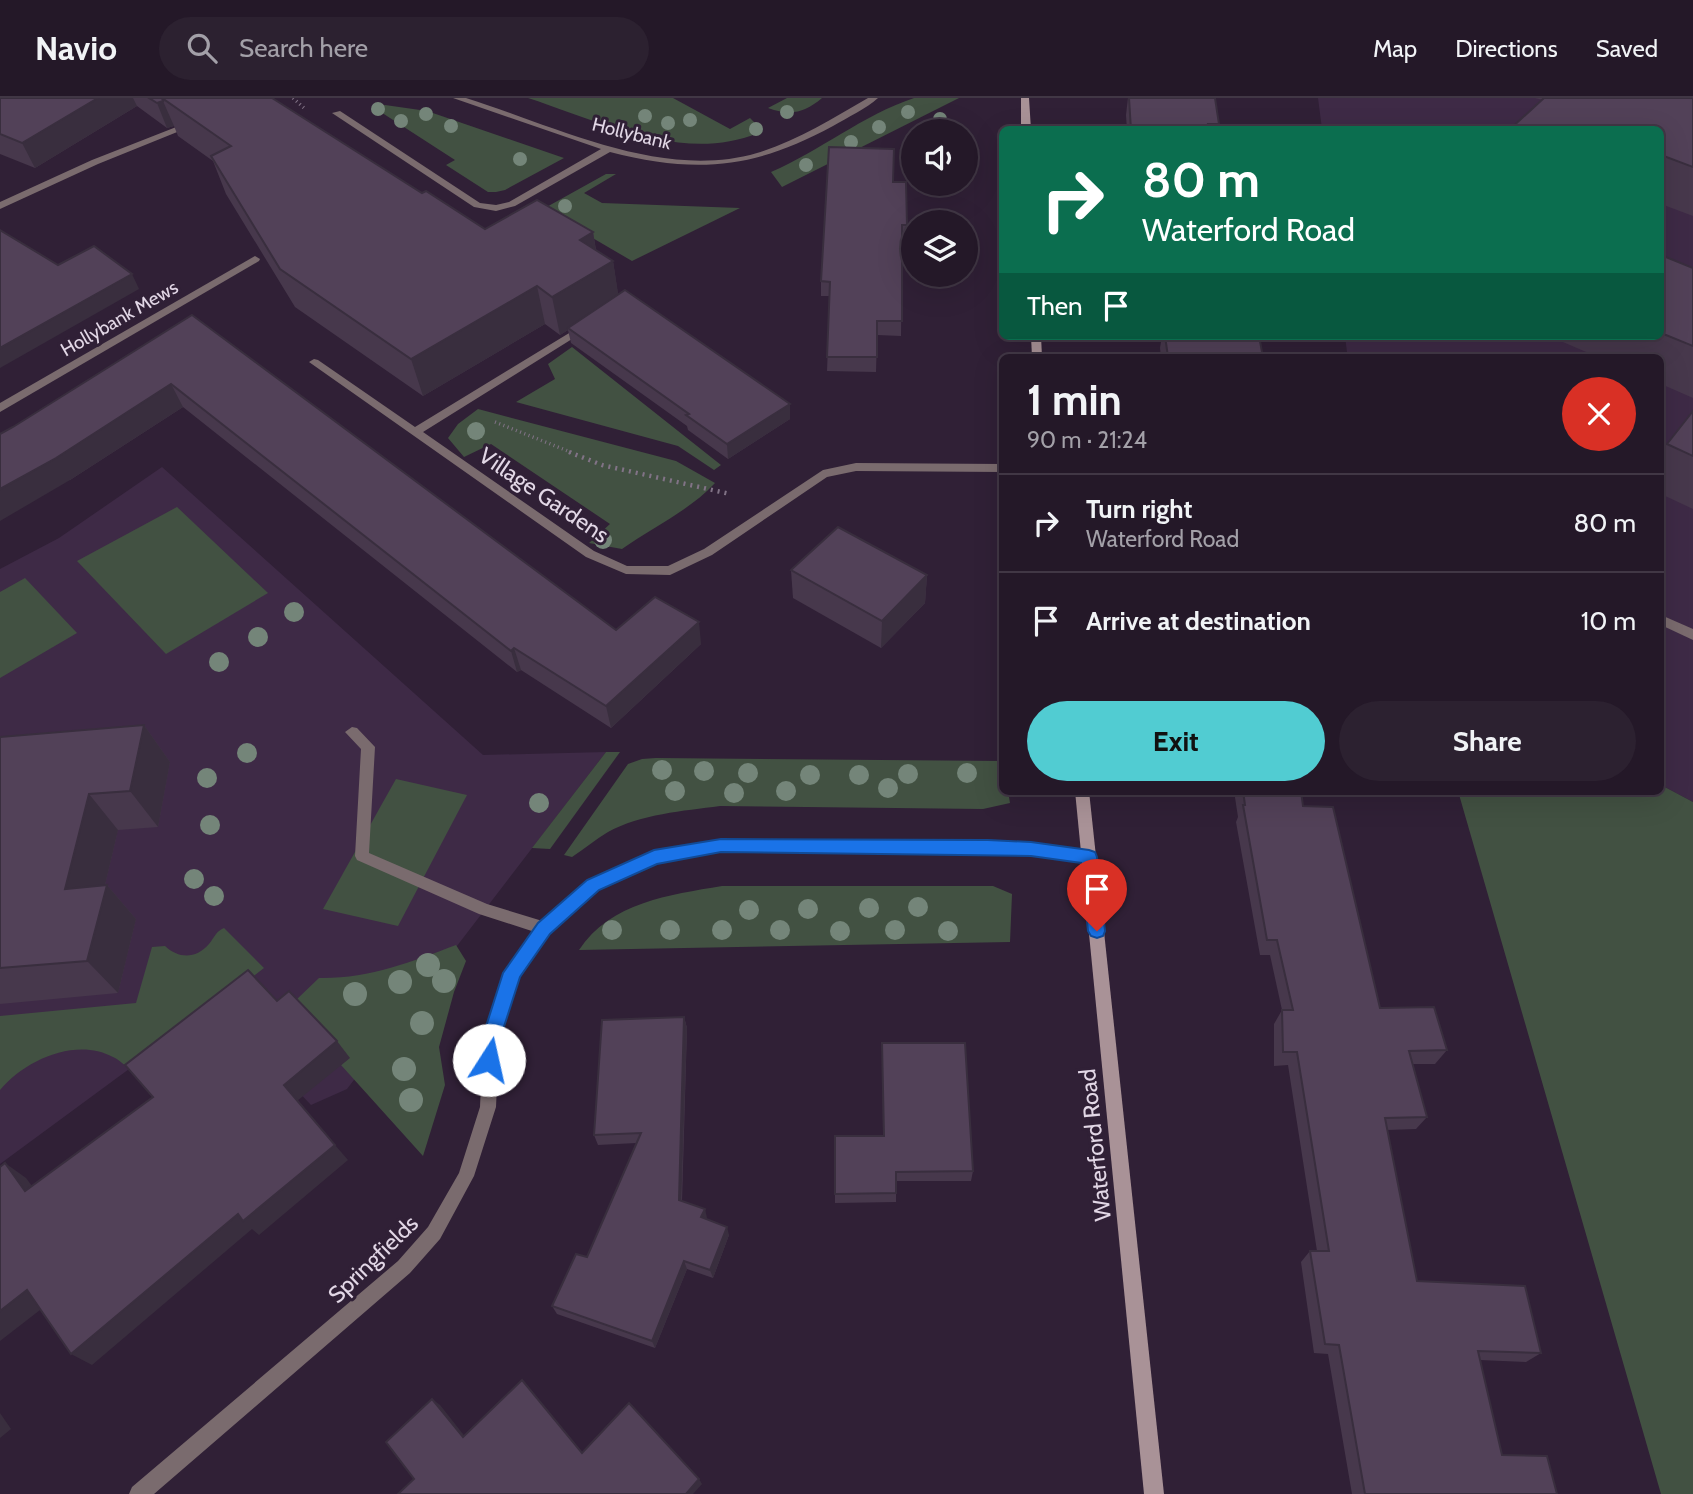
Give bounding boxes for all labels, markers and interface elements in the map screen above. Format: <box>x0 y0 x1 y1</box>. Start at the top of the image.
search box <box>159 17 649 80</box>
text: Navio <box>35 28 117 68</box>
icon: search <box>183 29 221 67</box>
text: Search here <box>239 32 368 64</box>
text: Map <box>1373 34 1417 63</box>
text: Directions <box>1455 34 1558 63</box>
text: Saved <box>1596 34 1658 63</box>
street label: Hollybank <box>590 113 674 155</box>
map controls <box>901 119 978 287</box>
button: sound <box>901 119 978 196</box>
text: 80 m <box>1142 150 1260 209</box>
icon: right <box>1027 154 1118 245</box>
button: layers <box>901 210 978 287</box>
text: Waterford Road <box>1142 210 1355 249</box>
street label: Hollybank Mews <box>56 275 182 361</box>
icon: arrive <box>1097 287 1135 325</box>
text: Then <box>1027 290 1083 322</box>
text: 1 min <box>1027 374 1122 426</box>
button: close <box>1562 377 1636 451</box>
text: 90 m · 21:24 <box>1027 426 1147 454</box>
street label: Village Gardens <box>474 441 614 549</box>
text: Turn right <box>1086 493 1192 525</box>
icon: right <box>1027 504 1065 542</box>
text: 80 m <box>1573 507 1636 539</box>
text: Waterford Road <box>1086 525 1239 553</box>
icon: arrive <box>1027 602 1065 640</box>
text: Arrive at destination <box>1086 605 1311 637</box>
text: 10 m <box>1581 605 1636 637</box>
button: Exit <box>1027 701 1325 781</box>
button: Share <box>1339 701 1636 781</box>
pin <box>1067 859 1127 931</box>
icon: arrive <box>1078 870 1116 908</box>
position arrow <box>452 1023 526 1097</box>
street label: Waterford Road <box>1073 1067 1117 1223</box>
street label: Springfields <box>322 1209 424 1309</box>

